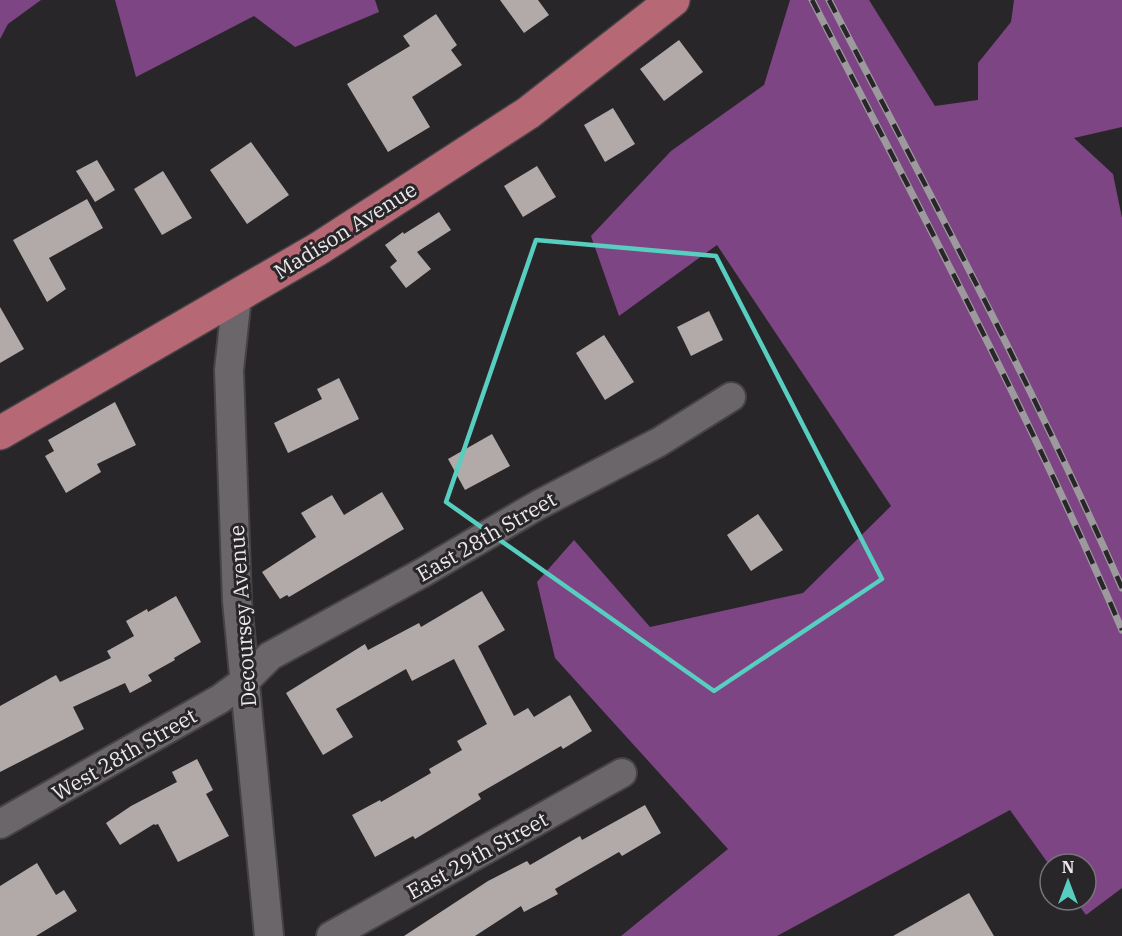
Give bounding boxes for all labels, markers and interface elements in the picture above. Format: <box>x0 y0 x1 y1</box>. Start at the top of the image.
street label: Madison Avenue <box>268 175 422 285</box>
street label: East 28th Street <box>411 485 561 587</box>
street label: Decoursey Avenue <box>222 524 262 708</box>
street label: West 28th Street <box>47 701 201 807</box>
street label: East 29th Street <box>402 805 552 905</box>
north arrow <box>1038 852 1098 912</box>
text: N <box>1062 857 1074 877</box>

